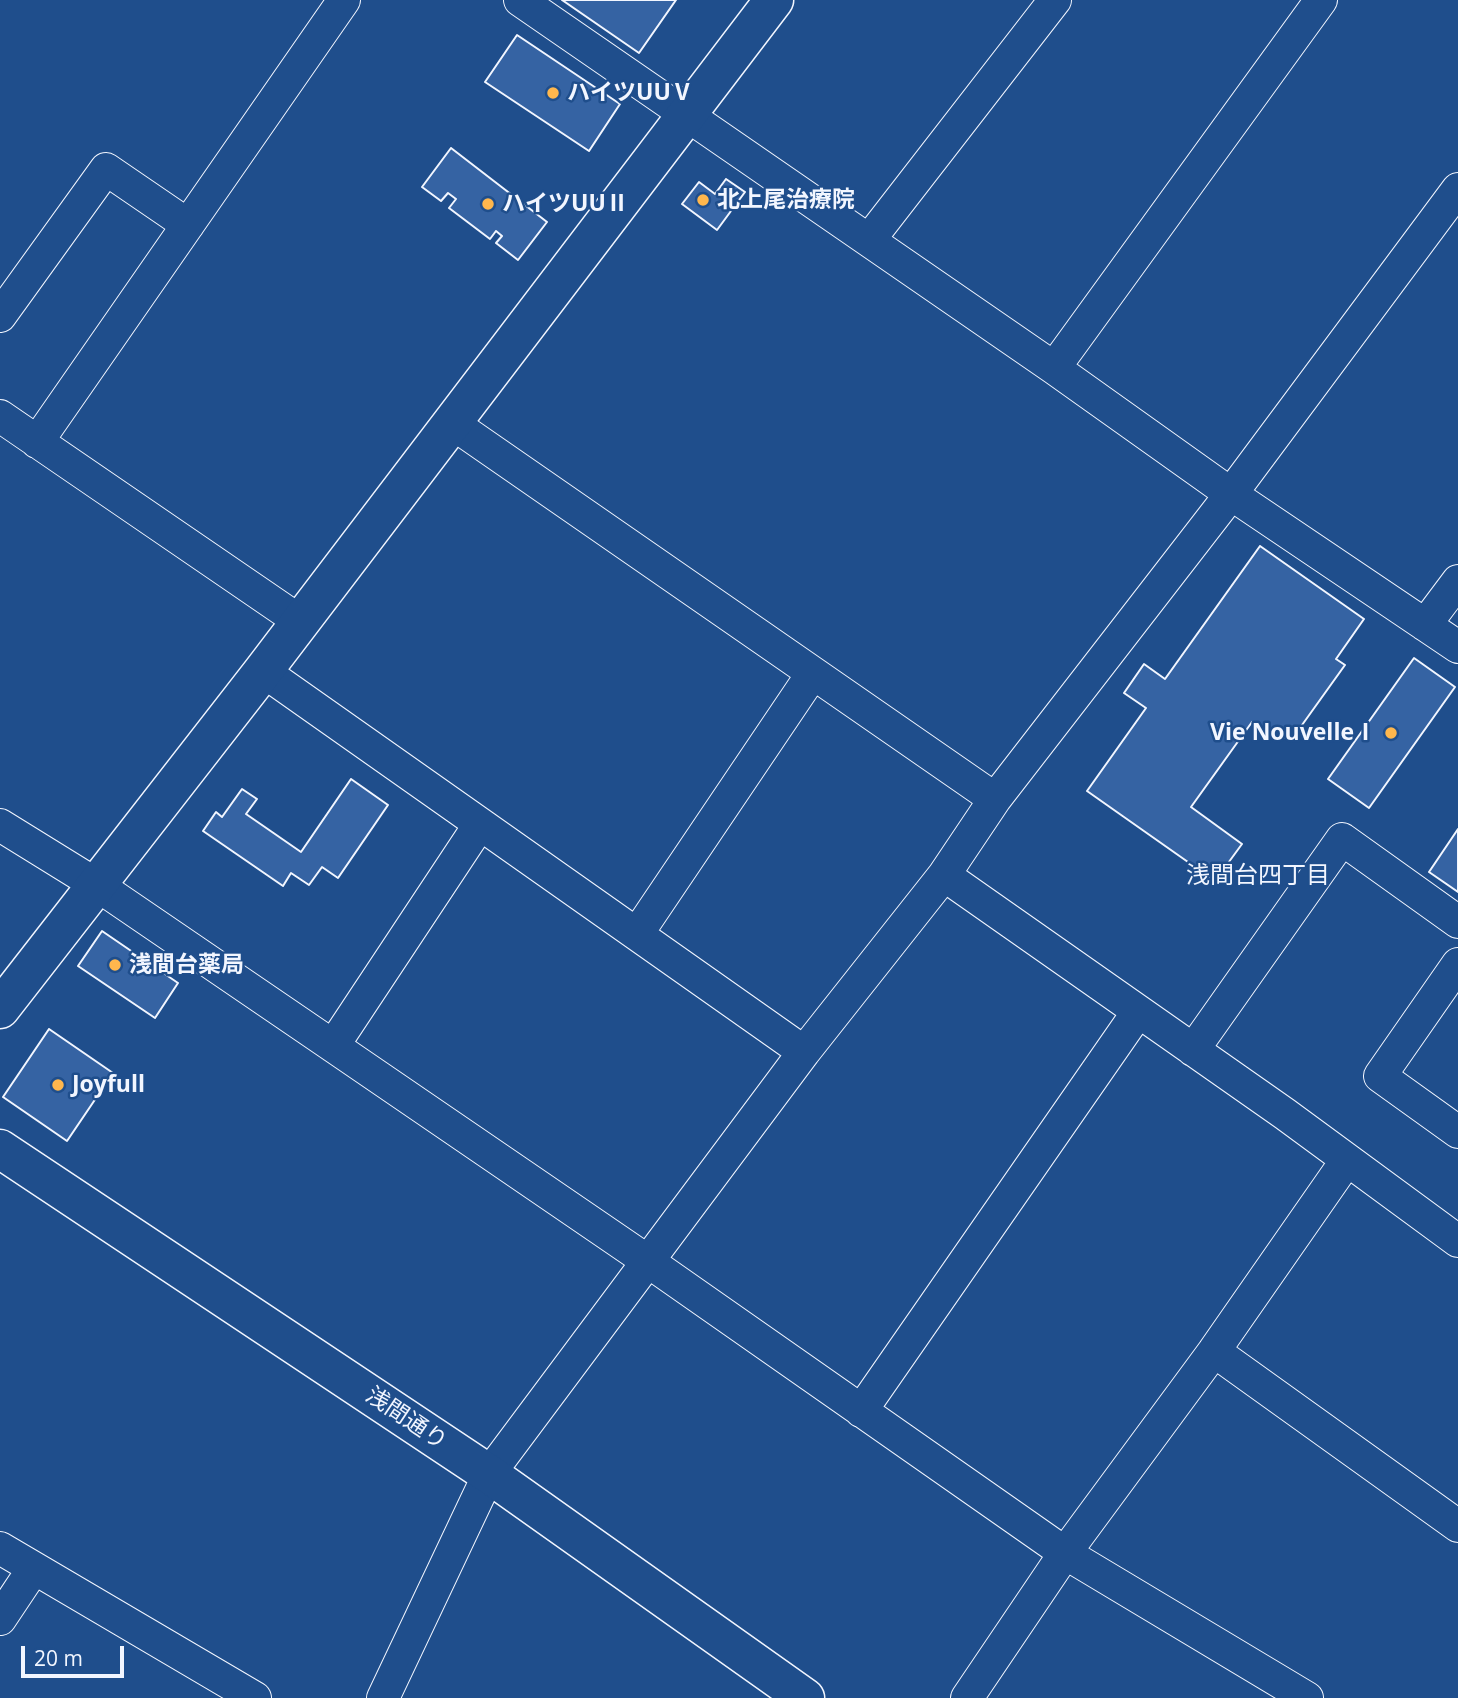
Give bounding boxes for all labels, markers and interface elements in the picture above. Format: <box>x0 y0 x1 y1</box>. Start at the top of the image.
place label: ハイツUUⅤ <box>567 79 694 107</box>
marker: ハイツUUⅤ <box>545 85 561 101</box>
place label: 北上尾治療院 <box>717 186 855 214</box>
place label: ハイツUUⅡ <box>502 190 629 218</box>
marker: 北上尾治療院 <box>695 192 711 208</box>
marker: ハイツUUⅡ <box>480 196 496 212</box>
place label: Vie NouvelleⅠ <box>1210 719 1377 747</box>
marker: Vie NouvelleⅠ <box>1383 725 1399 741</box>
district label: 浅間台四丁目 <box>1186 862 1330 890</box>
place label: 浅間台薬局 <box>129 951 244 979</box>
marker: 浅間台薬局 <box>107 957 123 973</box>
place label: Joyfull <box>72 1071 145 1099</box>
marker: Joyfull <box>50 1077 66 1093</box>
street label: 浅間通り <box>360 1382 452 1456</box>
scale bar <box>24 1632 128 1676</box>
text: 20 m <box>34 1644 83 1672</box>

